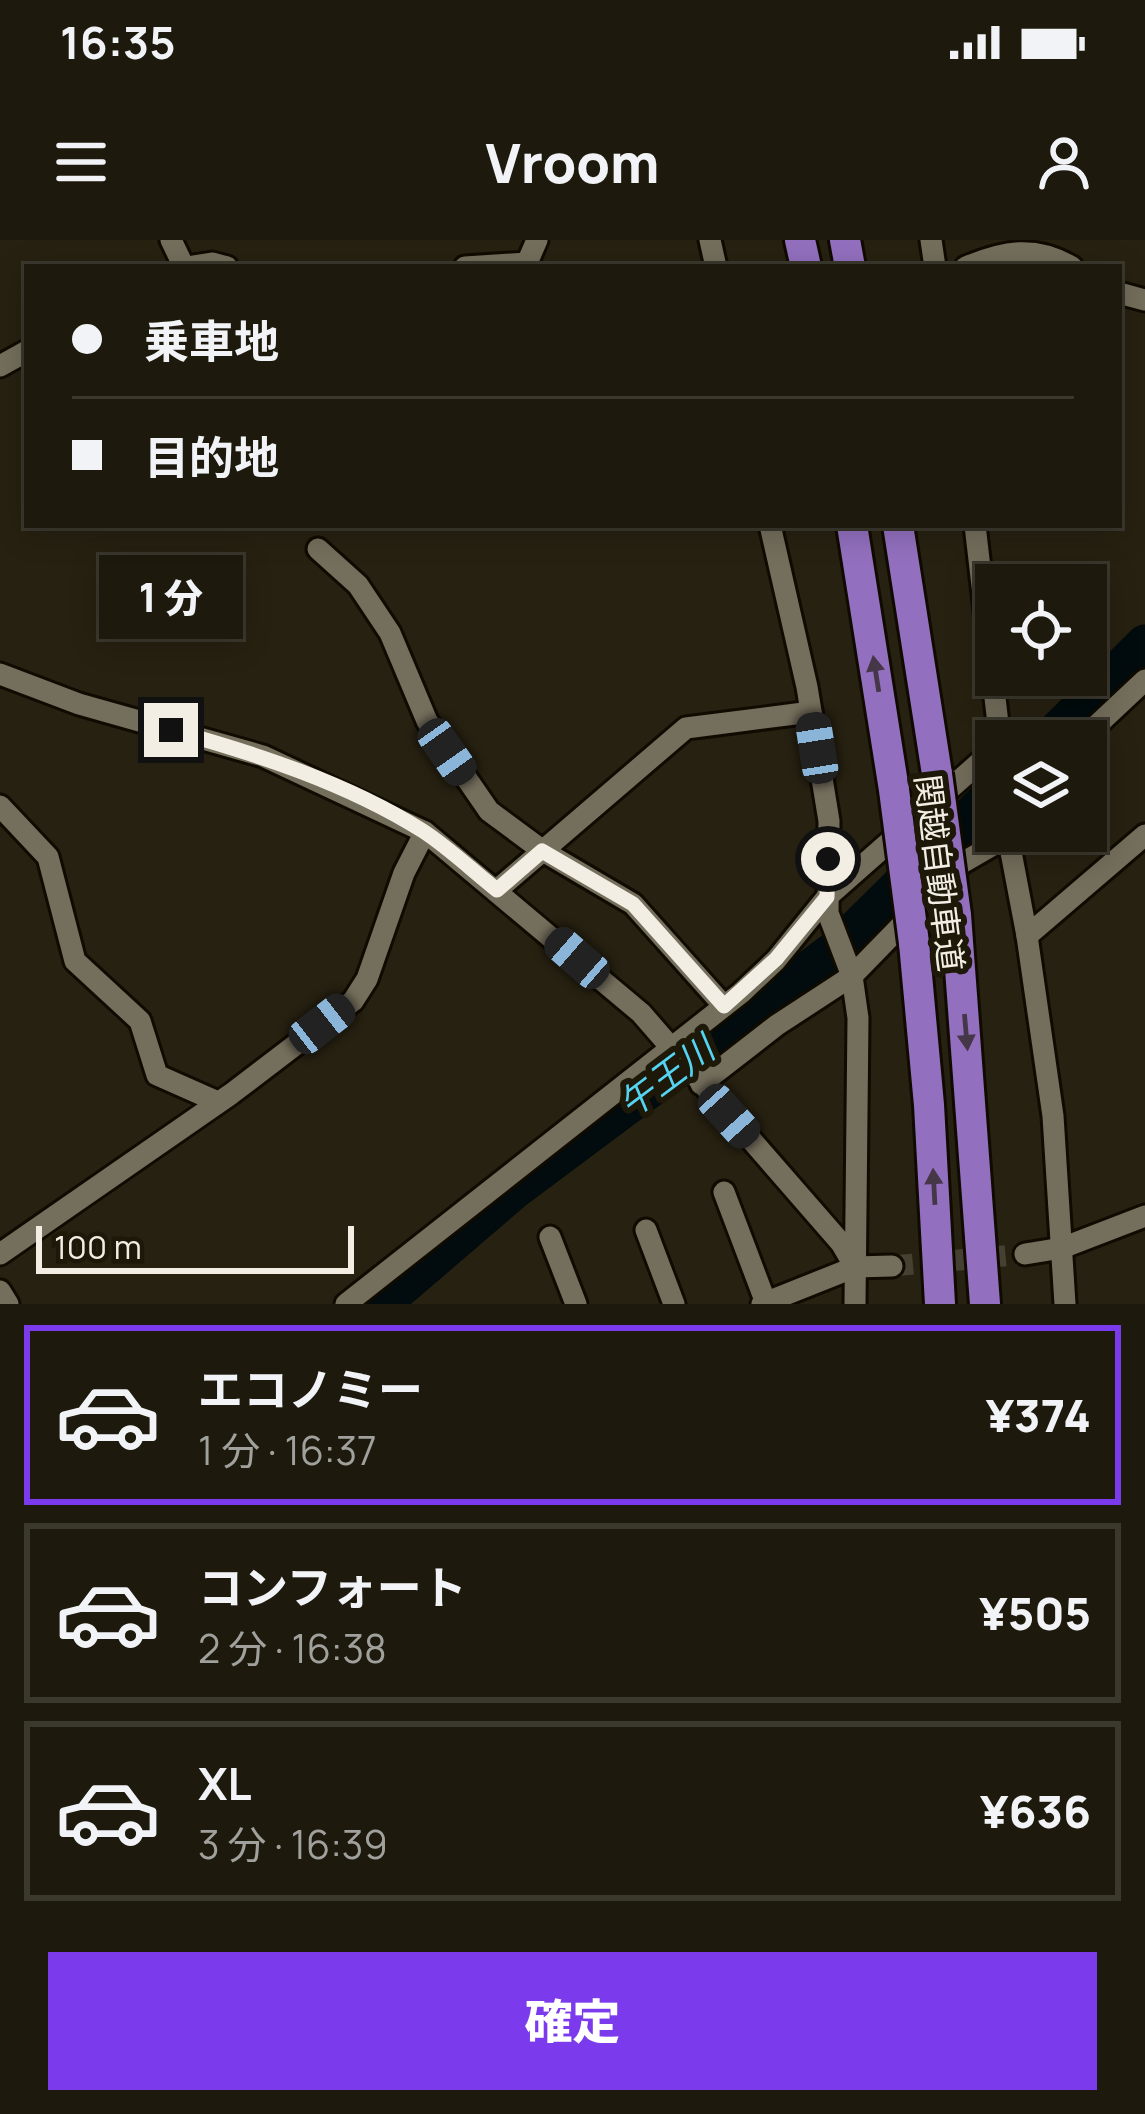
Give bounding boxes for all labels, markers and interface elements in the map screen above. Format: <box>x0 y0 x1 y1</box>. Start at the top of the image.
text: 16:35 <box>60 11 176 73</box>
text: Vroom <box>485 125 660 199</box>
icon: menu <box>48 129 114 195</box>
icon: person <box>1031 129 1097 195</box>
text: 乗車地 <box>144 310 279 372</box>
text: 目的地 <box>144 426 279 488</box>
callout: 1 分 <box>99 556 243 640</box>
map controls <box>975 564 1107 852</box>
button: locate <box>975 564 1107 696</box>
text: 1 分 <box>139 570 203 624</box>
one-way arrow <box>866 655 885 692</box>
route end <box>144 703 198 757</box>
car <box>794 710 840 786</box>
car <box>412 712 482 792</box>
button: layers <box>975 720 1107 852</box>
street label: 関越自動車道 <box>906 772 974 974</box>
route start <box>801 832 855 886</box>
car <box>538 921 616 995</box>
car <box>283 988 361 1060</box>
one-way arrow <box>957 1014 976 1051</box>
water label: 午王川 <box>608 1022 727 1128</box>
car <box>692 1077 766 1155</box>
one-way arrow <box>925 1168 944 1205</box>
scale bar <box>36 1220 354 1273</box>
text: 100 m <box>54 1224 142 1269</box>
text: エコノミー <box>198 1358 423 1420</box>
icon: car <box>54 1361 162 1469</box>
text: ¥374 <box>986 1384 1091 1446</box>
text: 1 分 · 16:37 <box>198 1423 377 1477</box>
text: コンフォート <box>198 1556 467 1618</box>
icon: car <box>54 1559 162 1667</box>
text: ¥505 <box>979 1582 1091 1644</box>
text: 2 分 · 16:38 <box>198 1621 387 1675</box>
text: XL <box>198 1752 252 1814</box>
icon: car <box>54 1757 162 1865</box>
text: ¥636 <box>980 1780 1091 1842</box>
text: 3 分 · 16:39 <box>198 1817 388 1871</box>
button: 確定 <box>48 1952 1097 2090</box>

